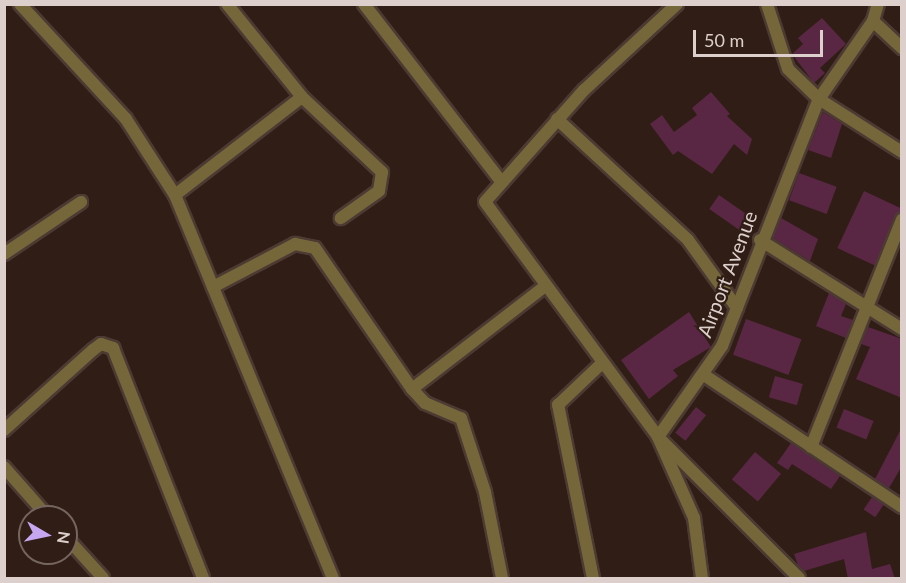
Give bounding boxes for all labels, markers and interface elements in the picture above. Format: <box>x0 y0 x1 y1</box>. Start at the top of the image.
scale bar <box>696 18 826 56</box>
text: 50 m <box>704 29 744 51</box>
street label: Airport Avenue <box>692 207 762 341</box>
north arrow <box>18 505 78 565</box>
text: N <box>54 530 75 545</box>

